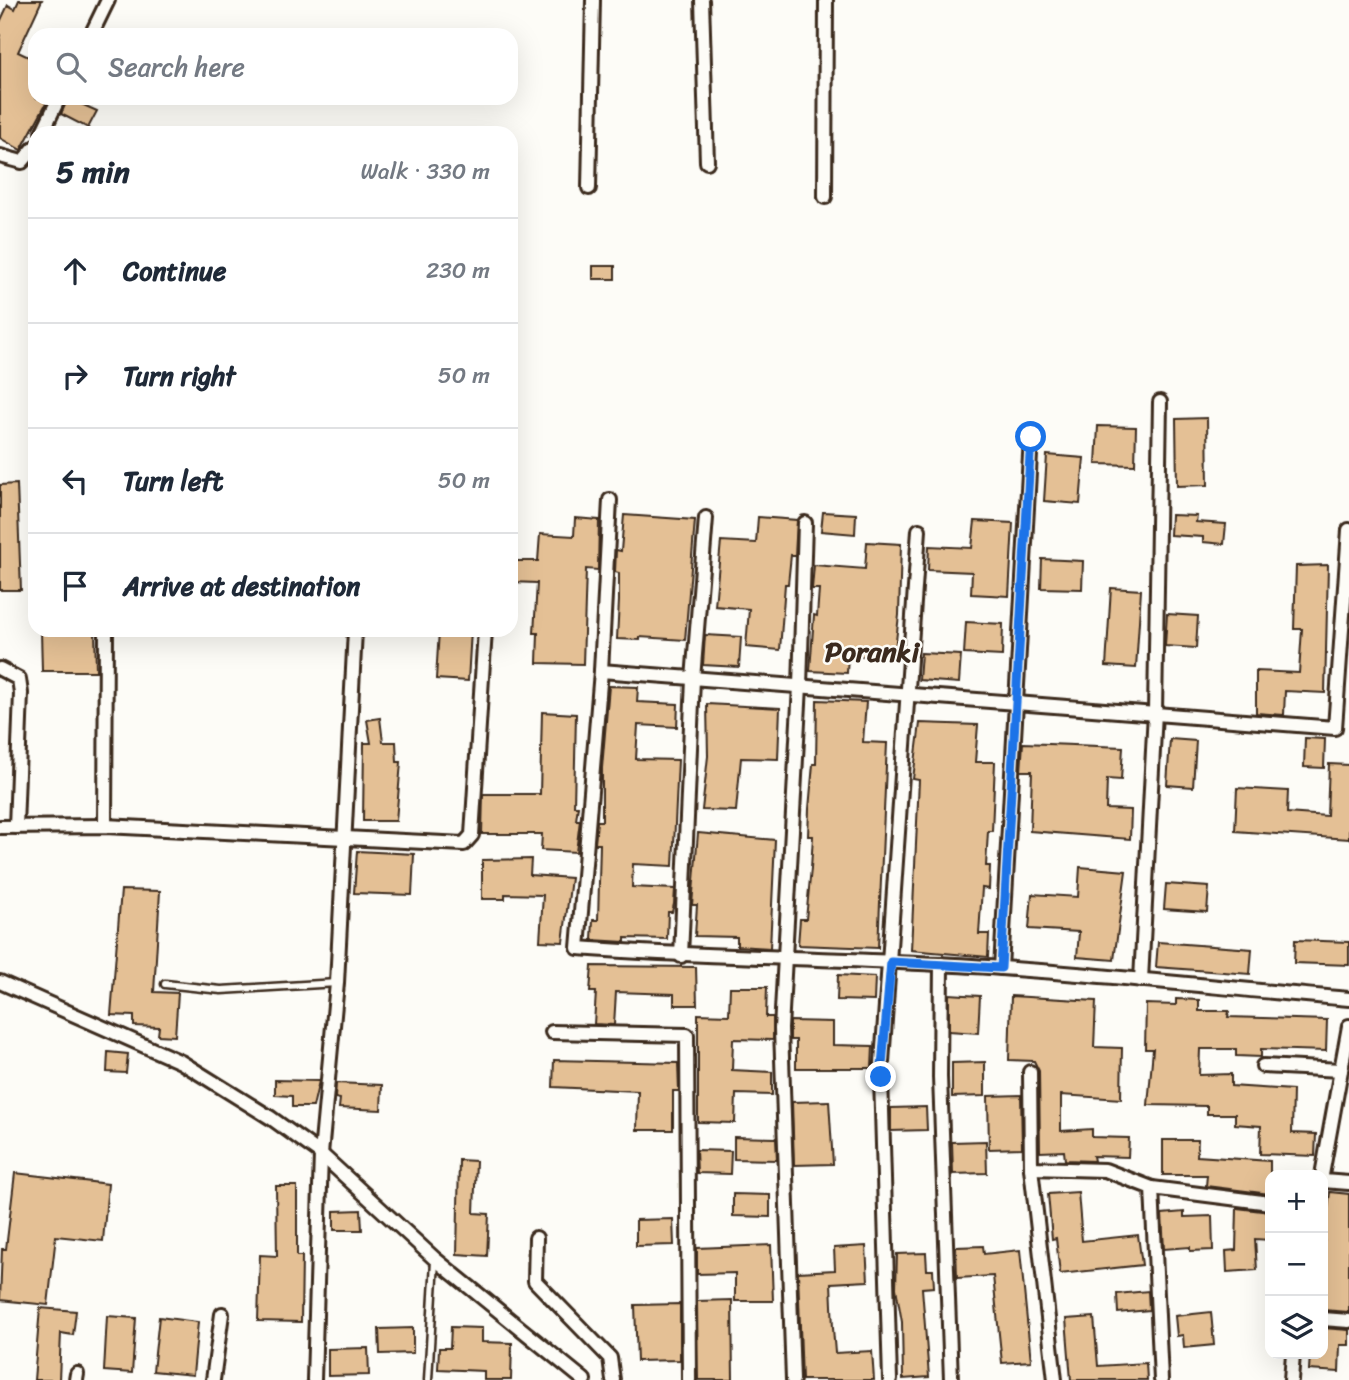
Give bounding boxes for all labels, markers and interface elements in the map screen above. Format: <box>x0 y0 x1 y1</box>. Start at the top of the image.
search box <box>28 28 518 105</box>
text: Search here <box>108 44 245 90</box>
icon: search <box>52 48 90 86</box>
text: 5 min <box>56 145 130 199</box>
text: Walk · 330 m <box>360 151 490 192</box>
text: Continue <box>123 248 226 294</box>
text: 230 m <box>426 250 490 291</box>
icon: ahead <box>56 252 94 290</box>
text: Turn right <box>123 353 236 399</box>
text: 50 m <box>438 355 490 396</box>
icon: right <box>56 357 94 395</box>
route start <box>1015 421 1046 452</box>
text: Turn left <box>123 458 223 504</box>
text: 50 m <box>438 460 490 501</box>
icon: left <box>56 462 94 500</box>
text: Arrive at destination <box>123 563 360 609</box>
icon: arrive <box>56 567 94 605</box>
district label: Poranki <box>825 627 920 676</box>
route end <box>865 1061 896 1092</box>
map controls <box>1265 1170 1328 1359</box>
button: + <box>1265 1170 1328 1233</box>
button: − <box>1265 1233 1328 1296</box>
button: layers <box>1265 1296 1328 1359</box>

